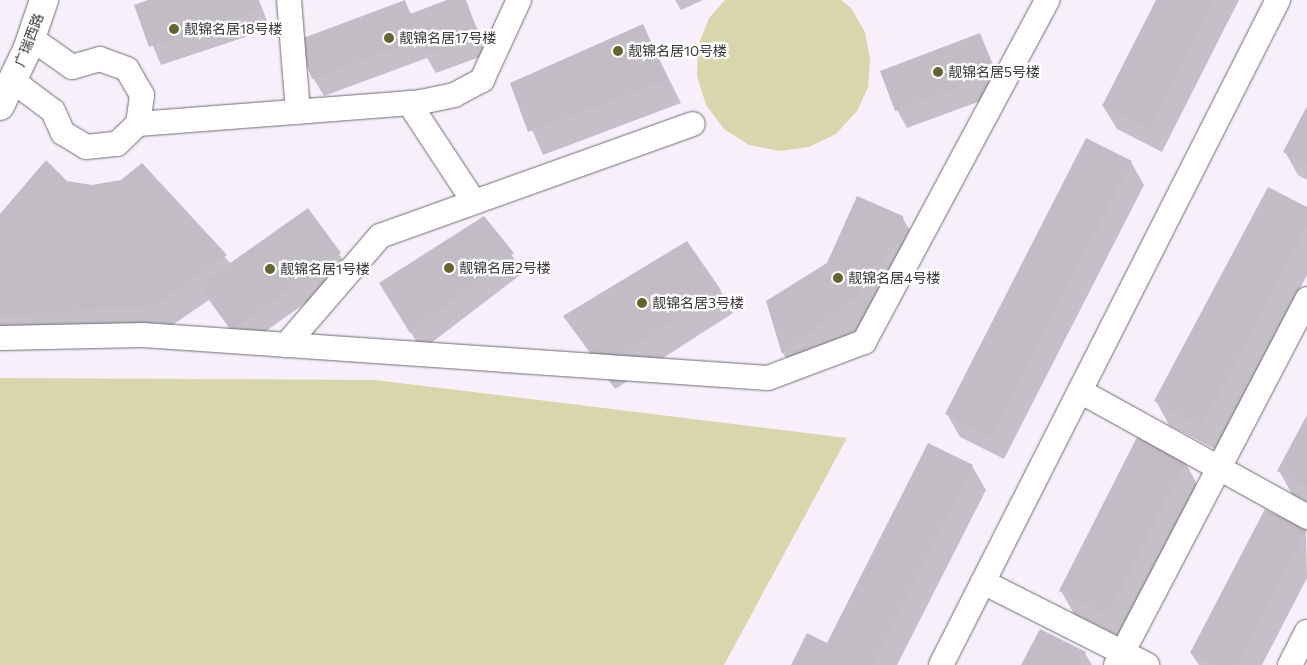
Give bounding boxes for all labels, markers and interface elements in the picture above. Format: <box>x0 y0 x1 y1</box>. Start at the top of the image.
street label: 广瑞西路 <box>11 11 47 69</box>
place label: 靓锦名居18号楼 <box>184 21 282 37</box>
marker: 靓锦名居18号楼 <box>168 23 180 35</box>
place label: 靓锦名居17号楼 <box>399 30 496 46</box>
marker: 靓锦名居17号楼 <box>383 32 395 44</box>
place label: 靓锦名居10号楼 <box>628 43 727 59</box>
marker: 靓锦名居10号楼 <box>612 45 624 57</box>
place label: 靓锦名居5号楼 <box>948 64 1040 80</box>
marker: 靓锦名居5号楼 <box>932 66 944 78</box>
place label: 靓锦名居2号楼 <box>459 260 551 276</box>
place label: 靓锦名居1号楼 <box>280 261 370 277</box>
marker: 靓锦名居2号楼 <box>443 262 455 274</box>
marker: 靓锦名居1号楼 <box>264 263 276 275</box>
place label: 靓锦名居4号楼 <box>848 270 940 286</box>
marker: 靓锦名居4号楼 <box>832 272 844 284</box>
place label: 靓锦名居3号楼 <box>652 295 744 311</box>
marker: 靓锦名居3号楼 <box>636 297 648 309</box>

